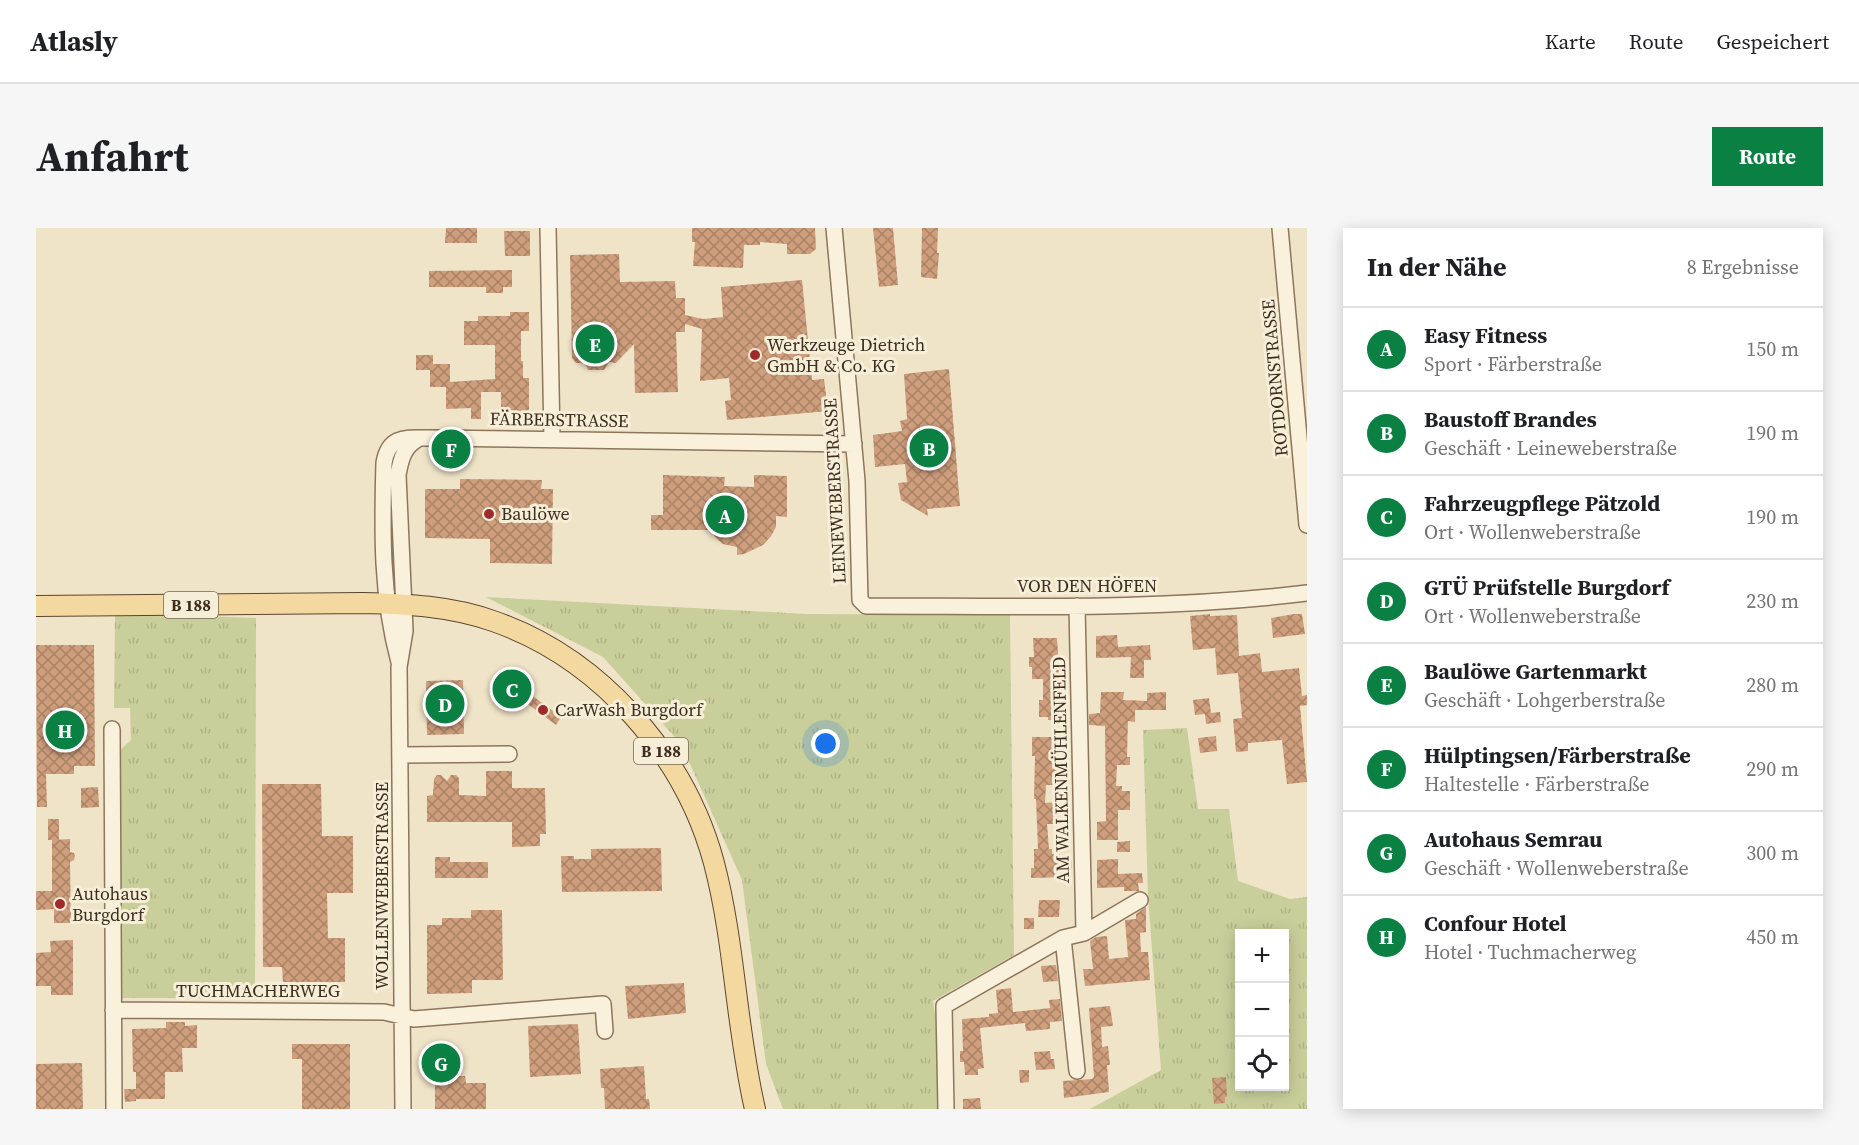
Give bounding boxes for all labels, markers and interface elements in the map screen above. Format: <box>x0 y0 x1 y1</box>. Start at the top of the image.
text: Atlasly <box>30 22 118 60</box>
text: Karte <box>1545 27 1596 56</box>
text: Route <box>1629 27 1683 56</box>
text: Gespeichert <box>1716 27 1829 56</box>
text: Anfahrt <box>36 127 188 185</box>
button: Route <box>1712 127 1823 186</box>
text: In der Nähe <box>1367 249 1507 285</box>
text: 8 Ergebnisse <box>1687 253 1799 281</box>
street label: ROTDORNSTRASSE <box>1255 298 1294 458</box>
text: Easy Fitness <box>1424 320 1547 350</box>
pin: E <box>576 322 614 366</box>
place label: Werkzeuge Dietrich GmbH & Co. KG <box>767 332 925 378</box>
text: A <box>1380 335 1393 363</box>
text: 150 m <box>1746 335 1799 363</box>
marker: Werkzeuge Dietrich GmbH & Co. KG <box>748 348 762 362</box>
text: Sport · Färberstraße <box>1424 350 1602 378</box>
street label: LEINEWEBERSTRASSE <box>817 397 852 584</box>
text: Baustoff Brandes <box>1424 404 1597 434</box>
street label: FÄRBERSTRASSE <box>489 406 629 433</box>
text: B <box>1380 419 1393 447</box>
text: 190 m <box>1746 419 1799 447</box>
pin: F <box>432 426 470 472</box>
pin: B <box>910 426 948 470</box>
text: Geschäft · Leineweberstraße <box>1424 434 1677 462</box>
text: Fahrzeugpflege Pätzold <box>1424 488 1660 518</box>
pin: A <box>706 492 744 538</box>
place label: Baulöwe <box>501 501 570 526</box>
text: C <box>1380 503 1393 531</box>
text: 190 m <box>1746 503 1799 531</box>
marker: Baulöwe <box>482 507 496 521</box>
text: Ort · Wollenweberstraße <box>1424 518 1641 546</box>
text: GTÜ Prüfstelle Burgdorf <box>1424 572 1669 602</box>
street label: VOR DEN HÖFEN <box>1017 573 1157 598</box>
text: D <box>1379 587 1394 615</box>
text: 230 m <box>1746 587 1799 615</box>
road number: B 188 <box>164 592 218 618</box>
text: Ort · Wollenweberstraße <box>1424 602 1641 630</box>
street label: AM WALKENMÜHLENFELD <box>1046 656 1075 884</box>
text: Baulöwe Gartenmarkt <box>1424 656 1647 686</box>
pin: C <box>492 666 532 712</box>
text: E <box>1381 671 1392 699</box>
text: 280 m <box>1746 671 1799 699</box>
pin: D <box>426 682 464 726</box>
text: Geschäft · Lohgerberstraße <box>1424 686 1665 714</box>
place label: CarWash Burgdorf <box>555 697 704 722</box>
marker: CarWash Burgdorf <box>536 703 550 717</box>
pin: H <box>45 708 84 752</box>
your location <box>811 729 840 758</box>
road number: B 188 <box>634 738 688 764</box>
text: Hülptingsen/Färberstraße <box>1424 740 1691 770</box>
text: F <box>1381 755 1392 783</box>
text: 290 m <box>1746 755 1799 783</box>
text: Haltestelle · Färberstraße <box>1424 770 1650 798</box>
street label: WOLLENWEBERSTRASSE <box>369 782 394 990</box>
text: Autohaus Semrau <box>1424 824 1602 854</box>
text: G <box>1380 839 1393 867</box>
text: 300 m <box>1746 839 1799 867</box>
text: Geschäft · Wollenweberstraße <box>1424 854 1689 882</box>
place label: Autohaus Burgdorf <box>72 881 148 927</box>
marker: Autohaus Burgdorf <box>53 897 67 911</box>
text: Confour Hotel <box>1424 908 1567 938</box>
text: H <box>1379 923 1394 951</box>
text: 450 m <box>1746 923 1799 951</box>
map controls <box>1235 929 1289 1091</box>
button: + <box>1235 929 1289 983</box>
text: Hotel · Tuchmacherweg <box>1424 938 1636 966</box>
street label: TUCHMACHERWEG <box>176 978 340 1003</box>
button: − <box>1235 983 1289 1037</box>
button: locate <box>1235 1037 1289 1091</box>
pin: G <box>422 1040 460 1086</box>

